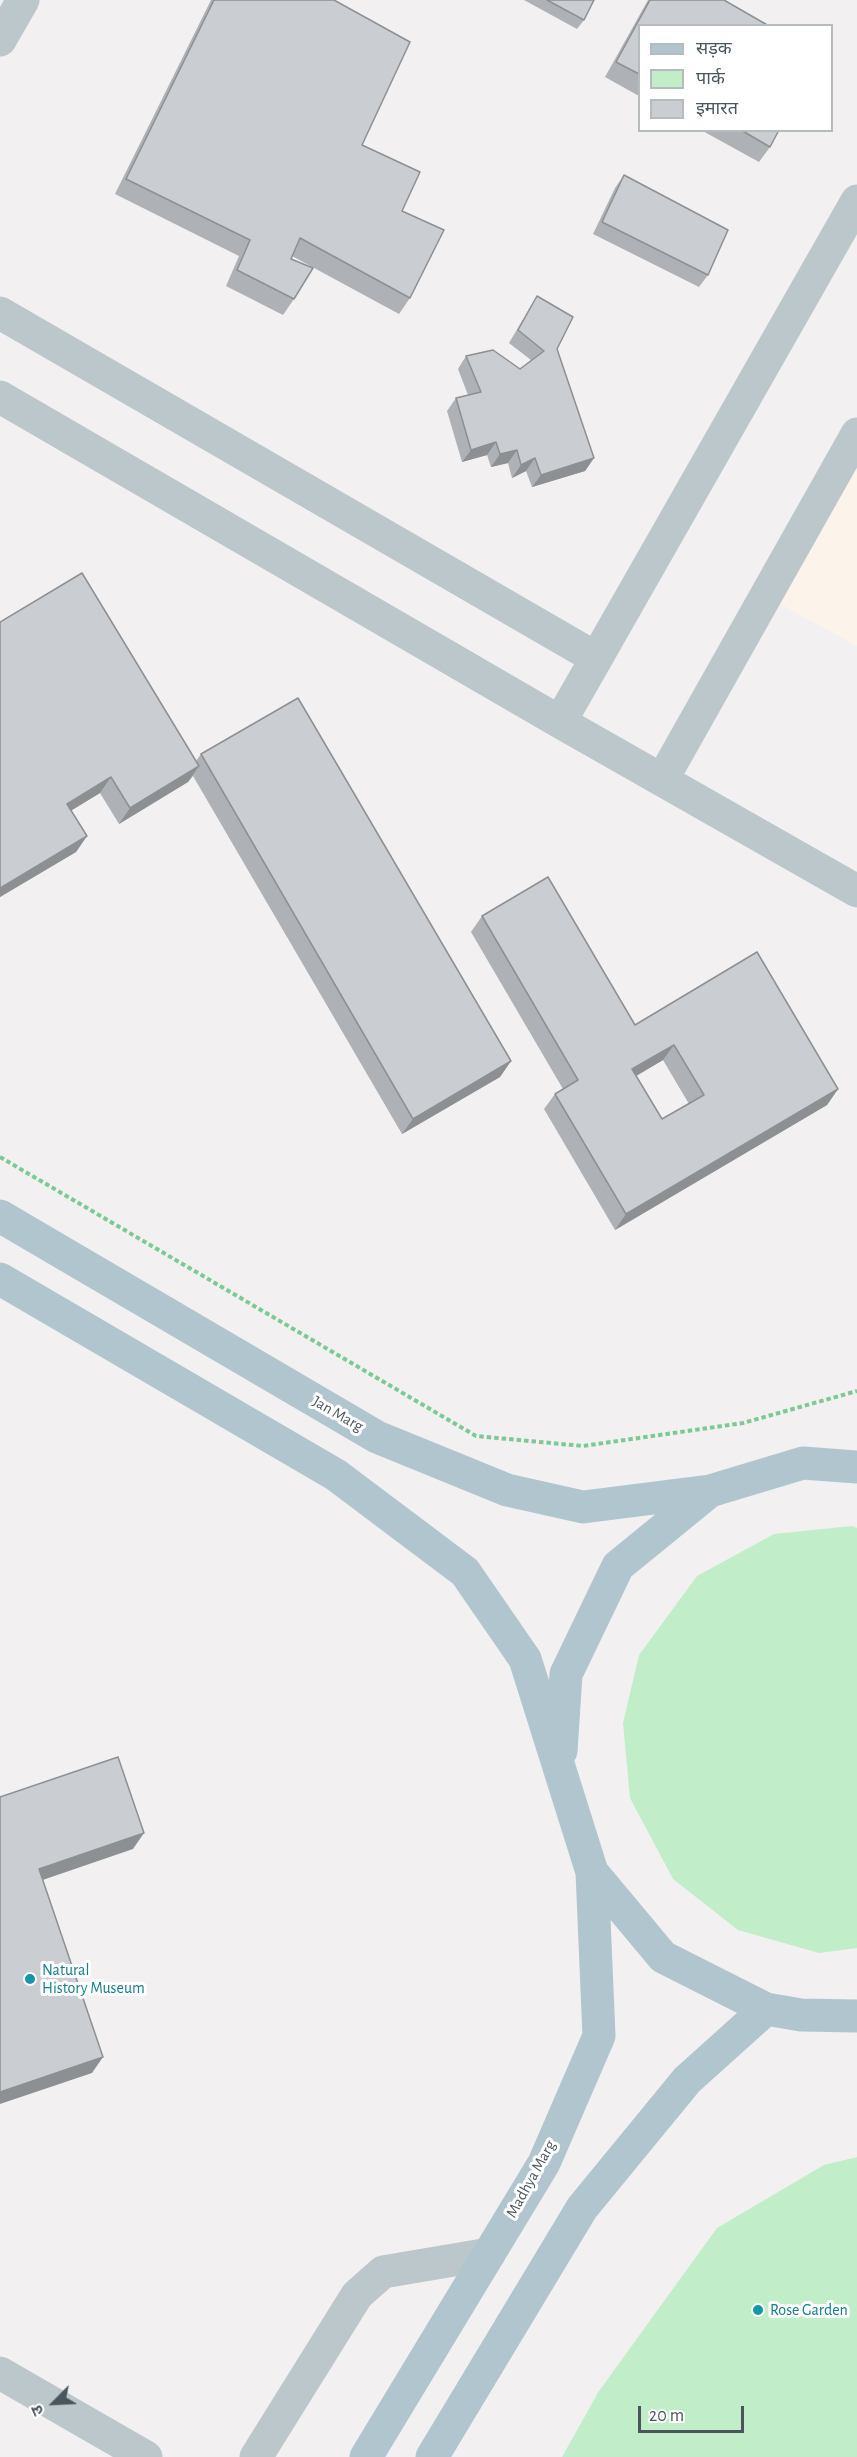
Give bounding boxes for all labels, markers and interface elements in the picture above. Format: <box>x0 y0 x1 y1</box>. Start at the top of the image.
legend <box>638 24 833 132</box>
text: सड़क <box>696 40 732 58</box>
text: पार्क <box>696 70 725 88</box>
text: इमारत <box>696 100 738 118</box>
street label: Jan Marg <box>309 1392 367 1436</box>
place label: Natural History Museum <box>42 1960 145 1998</box>
marker: Natural History Museum <box>23 1972 37 1986</box>
street label: Madhya Marg <box>502 2137 560 2221</box>
place label: Rose Garden <box>770 2300 848 2320</box>
marker: Rose Garden <box>751 2303 765 2317</box>
north arrow <box>24 2373 84 2433</box>
scale bar <box>641 2394 748 2432</box>
text: उ <box>28 2403 47 2418</box>
text: 20 m <box>649 2407 684 2425</box>

